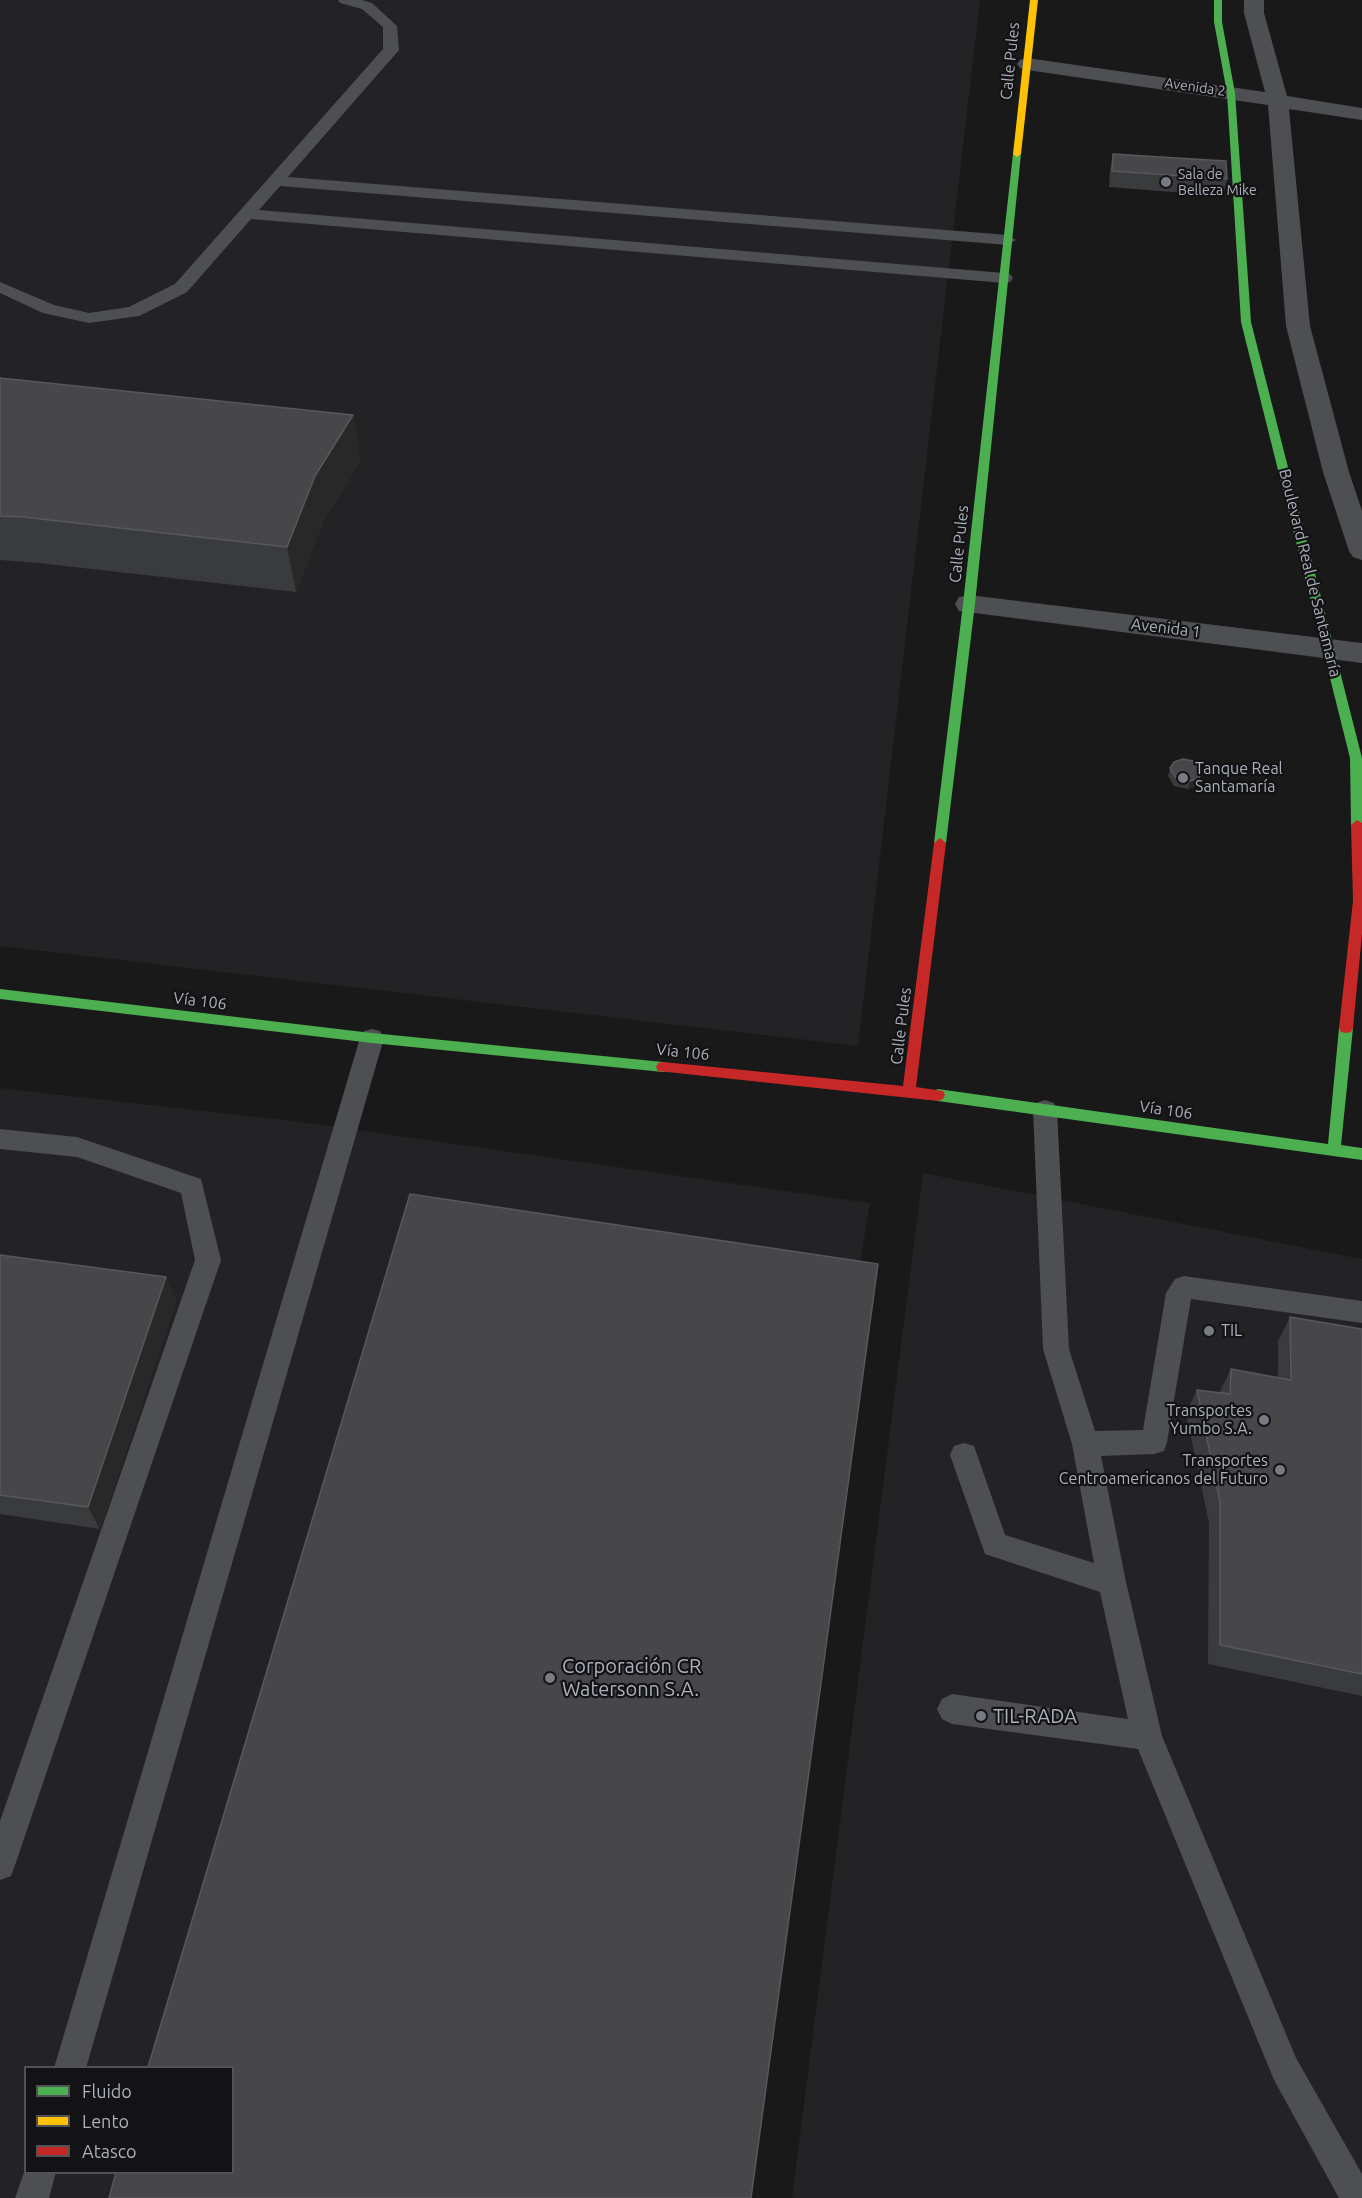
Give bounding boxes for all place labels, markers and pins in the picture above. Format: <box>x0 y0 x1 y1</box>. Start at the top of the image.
place label: Sala de Belleza Mike <box>1178 166 1257 198</box>
marker: Sala de Belleza Mike <box>1159 175 1173 189</box>
place label: Tanque Real Santamaría <box>1195 759 1283 797</box>
marker: Tanque Real Santamaría <box>1176 771 1190 785</box>
place label: TIL <box>1221 1321 1242 1341</box>
marker: TIL <box>1202 1324 1216 1338</box>
place label: Transportes Yumbo S.A. <box>1166 1401 1252 1439</box>
marker: Transportes Yumbo S.A. <box>1257 1413 1271 1427</box>
place label: Transportes Centroamericanos del Futuro <box>1059 1451 1268 1489</box>
marker: Transportes Centroamericanos del Futuro <box>1273 1463 1287 1477</box>
place label: Corporación CR Watersonn S.A. <box>562 1654 701 1701</box>
marker: Corporación CR Watersonn S.A. <box>543 1671 557 1685</box>
place label: TIL-RADA <box>993 1704 1077 1728</box>
marker: TIL-RADA <box>974 1709 988 1723</box>

